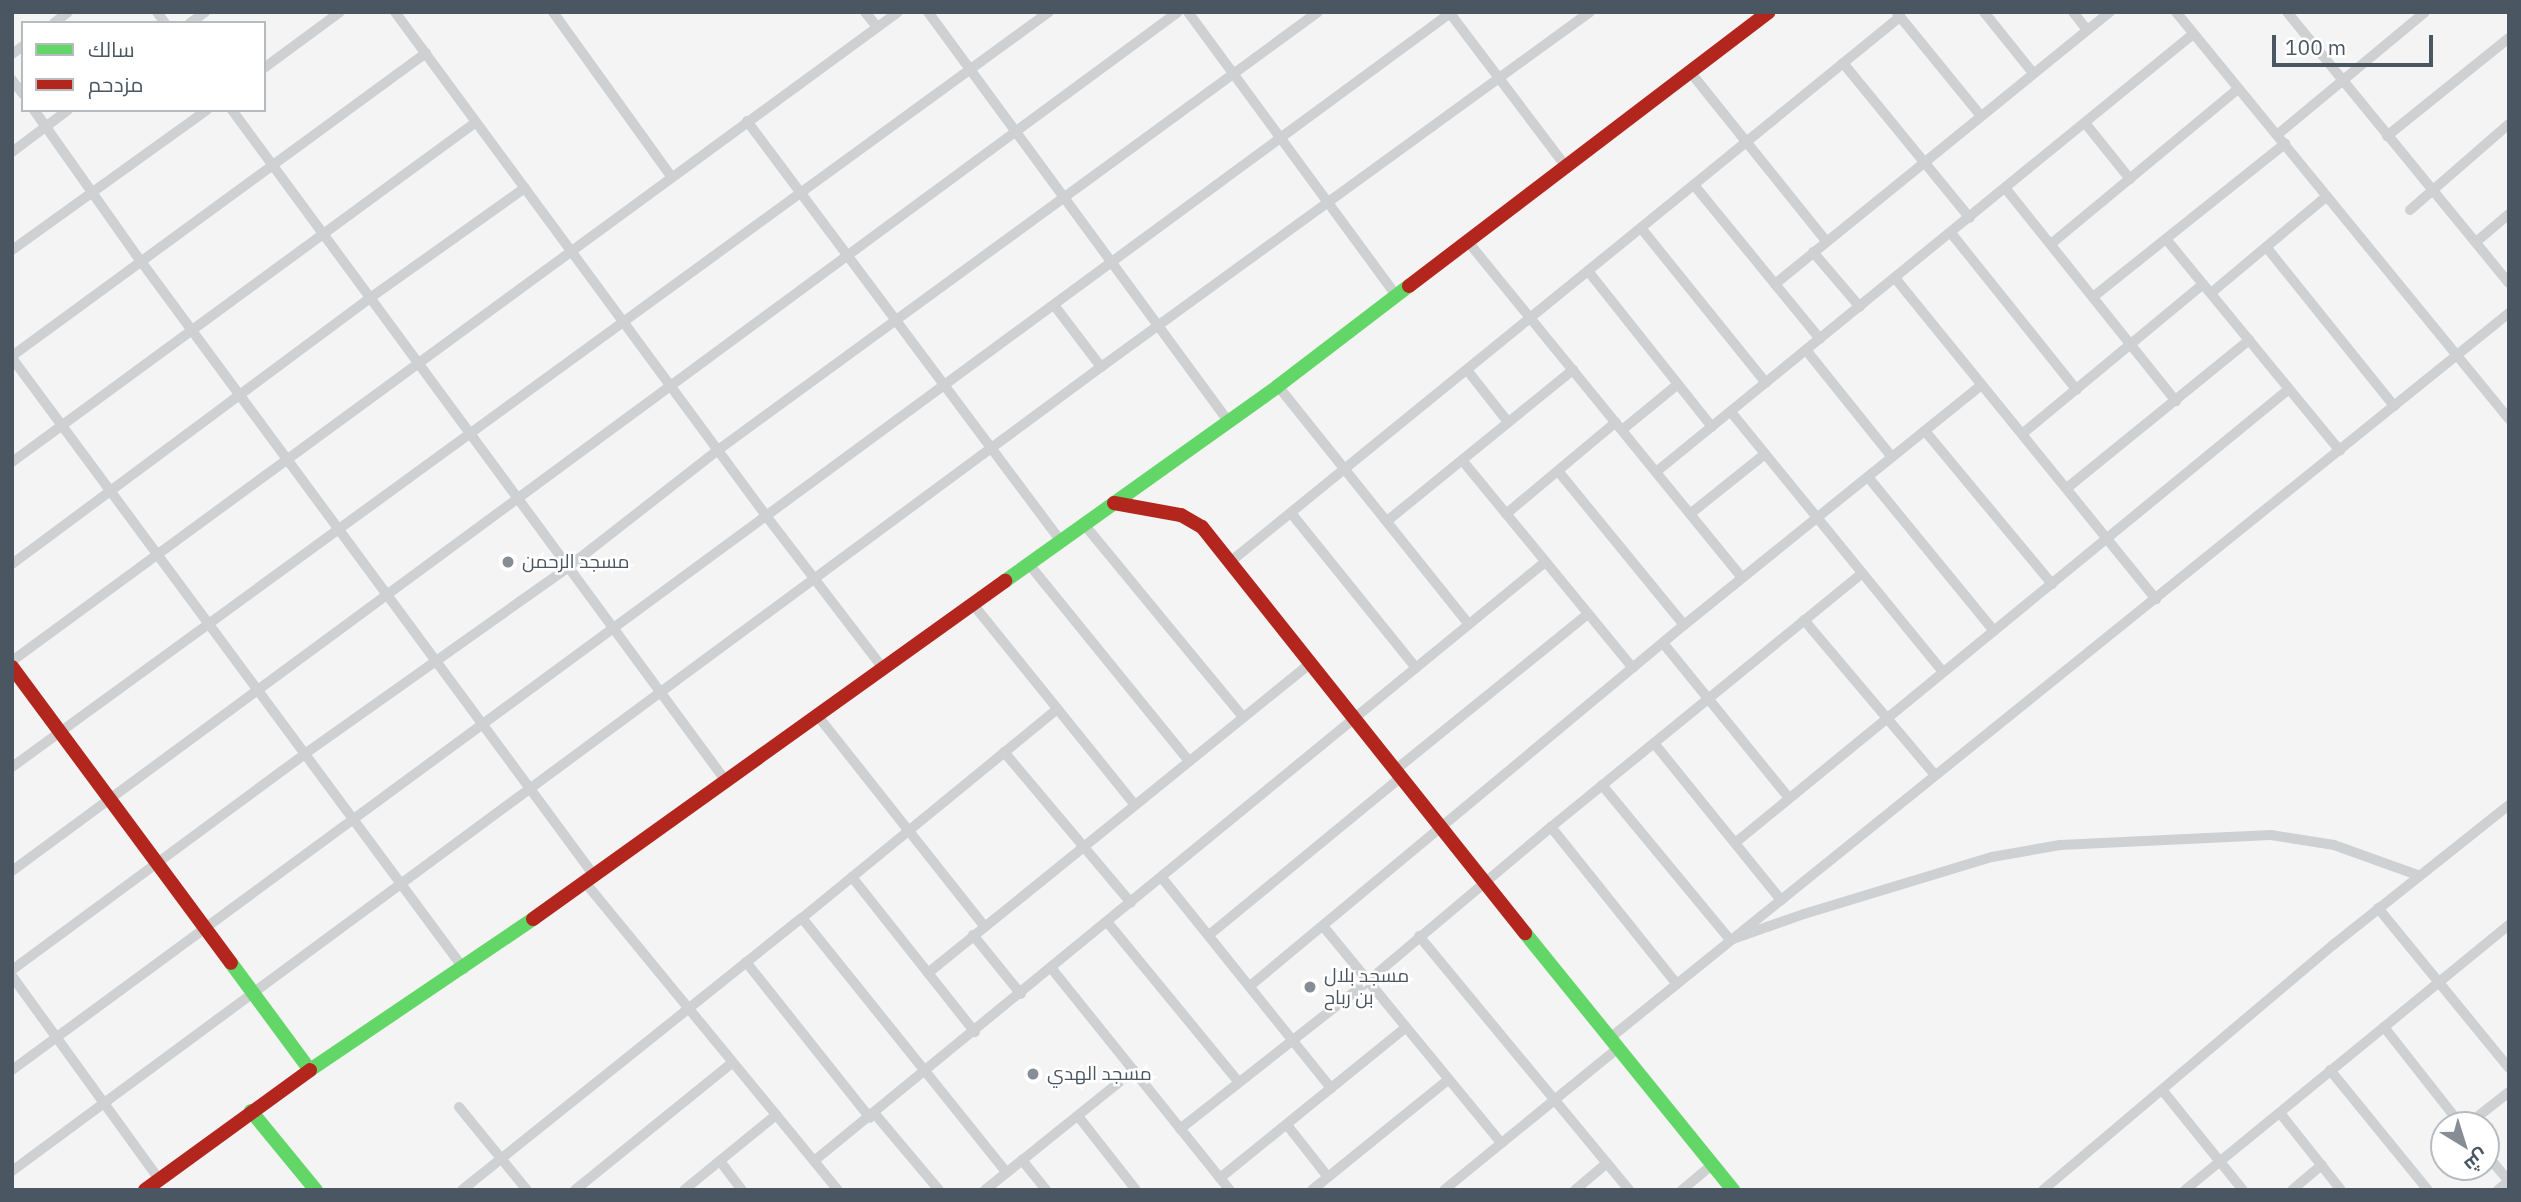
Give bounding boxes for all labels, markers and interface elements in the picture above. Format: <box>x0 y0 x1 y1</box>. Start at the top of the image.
legend <box>21 21 266 112</box>
scale bar <box>2276 21 2437 65</box>
text: 100 m <box>2285 33 2346 61</box>
text: سالك <box>88 35 135 63</box>
text: مزدحم <box>88 70 143 98</box>
place label: مسجد الرحمن <box>522 551 629 573</box>
marker: مسجد الرحمن <box>500 554 516 570</box>
place label: مسجد بلال بن رباح <box>1324 965 1409 1009</box>
marker: مسجد بلال بن رباح <box>1302 979 1318 995</box>
place label: مسجد الهدي <box>1047 1063 1152 1085</box>
marker: مسجد الهدي <box>1025 1066 1041 1082</box>
north arrow <box>2430 1111 2500 1181</box>
text: ش <box>2460 1144 2494 1178</box>

